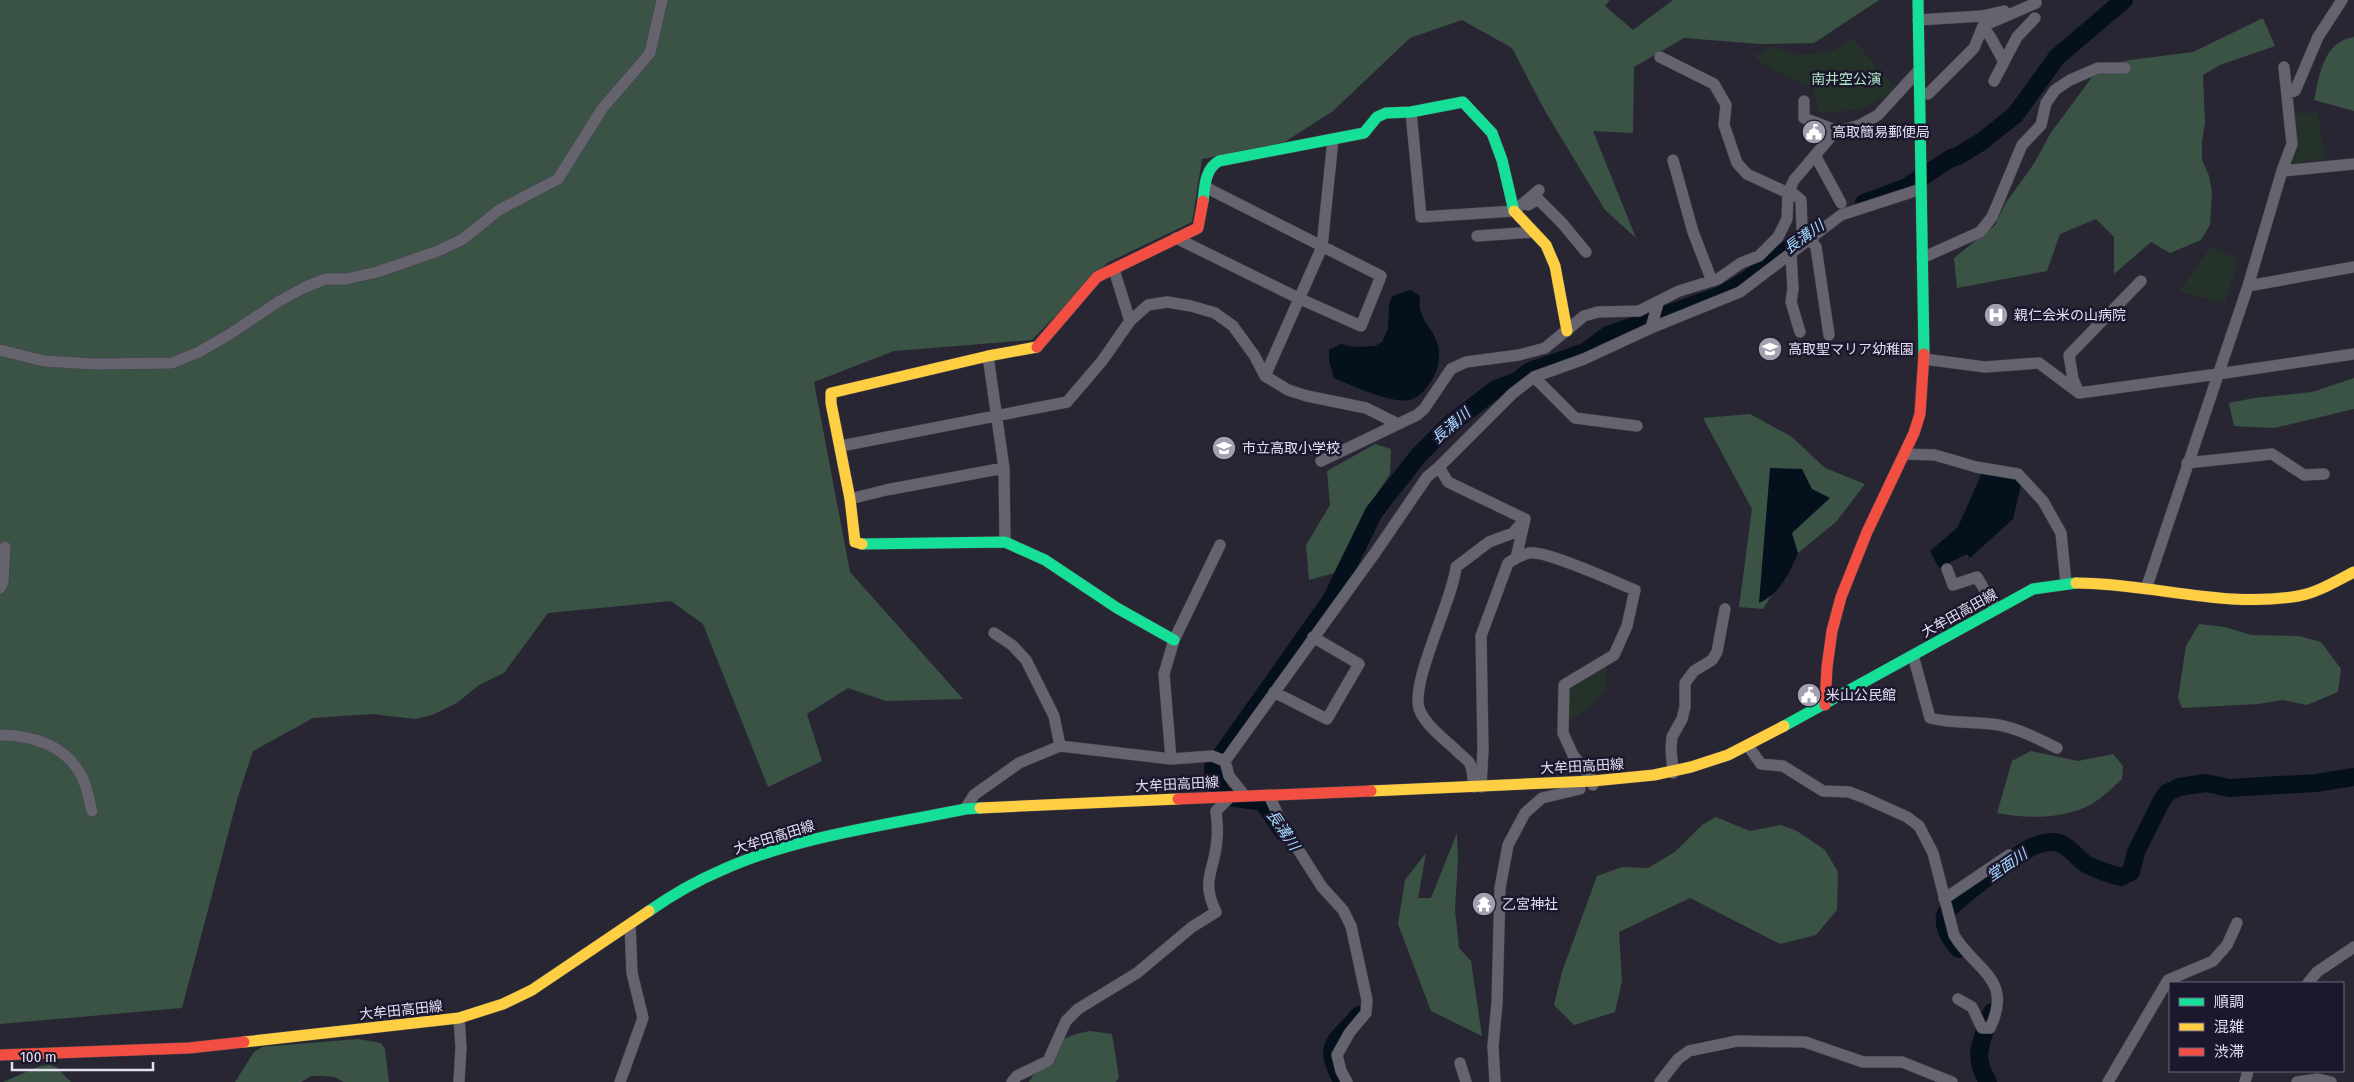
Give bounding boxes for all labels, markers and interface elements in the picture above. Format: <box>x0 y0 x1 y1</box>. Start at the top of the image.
park label: 南井空公演 <box>1811 71 1881 88</box>
public building icon: 高取簡易郵便局 <box>1801 119 1827 145</box>
place label: 高取簡易郵便局 <box>1832 124 1930 141</box>
water label: 長溝川 <box>1781 215 1829 258</box>
hospital icon: 親仁会米の山病院 <box>1983 302 2009 328</box>
place label: 親仁会米の山病院 <box>2014 307 2126 324</box>
school or university icon: 高取聖マリア幼稚園 <box>1757 336 1783 362</box>
place label: 高取聖マリア幼稚園 <box>1788 341 1914 358</box>
water label: 長溝川 <box>1428 403 1475 448</box>
school or university icon: 市立高取小学校 <box>1211 435 1237 461</box>
place label: 市立高取小学校 <box>1242 440 1340 457</box>
street label: 大牟田高田線 <box>1918 586 2000 641</box>
public building icon: 米山公民館 <box>1796 682 1822 708</box>
place label: 米山公民館 <box>1826 687 1896 704</box>
street label: 大牟田高田線 <box>1540 756 1624 777</box>
street label: 大牟田高田線 <box>1135 774 1219 795</box>
water label: 長溝川 <box>1263 806 1304 855</box>
street label: 大牟田高田線 <box>731 817 817 858</box>
water label: 堂面川 <box>1983 844 2032 885</box>
temple icon: 乙宮神社 <box>1471 891 1497 917</box>
place label: 乙宮神社 <box>1502 896 1558 913</box>
legend <box>2169 982 2344 1072</box>
text: 順調 <box>2214 993 2244 1011</box>
street label: 大牟田高田線 <box>358 998 444 1023</box>
text: 混雑 <box>2214 1018 2244 1036</box>
scale bar <box>12 1040 154 1072</box>
text: 渋滞 <box>2214 1043 2244 1061</box>
text: 100 m <box>20 1048 57 1066</box>

